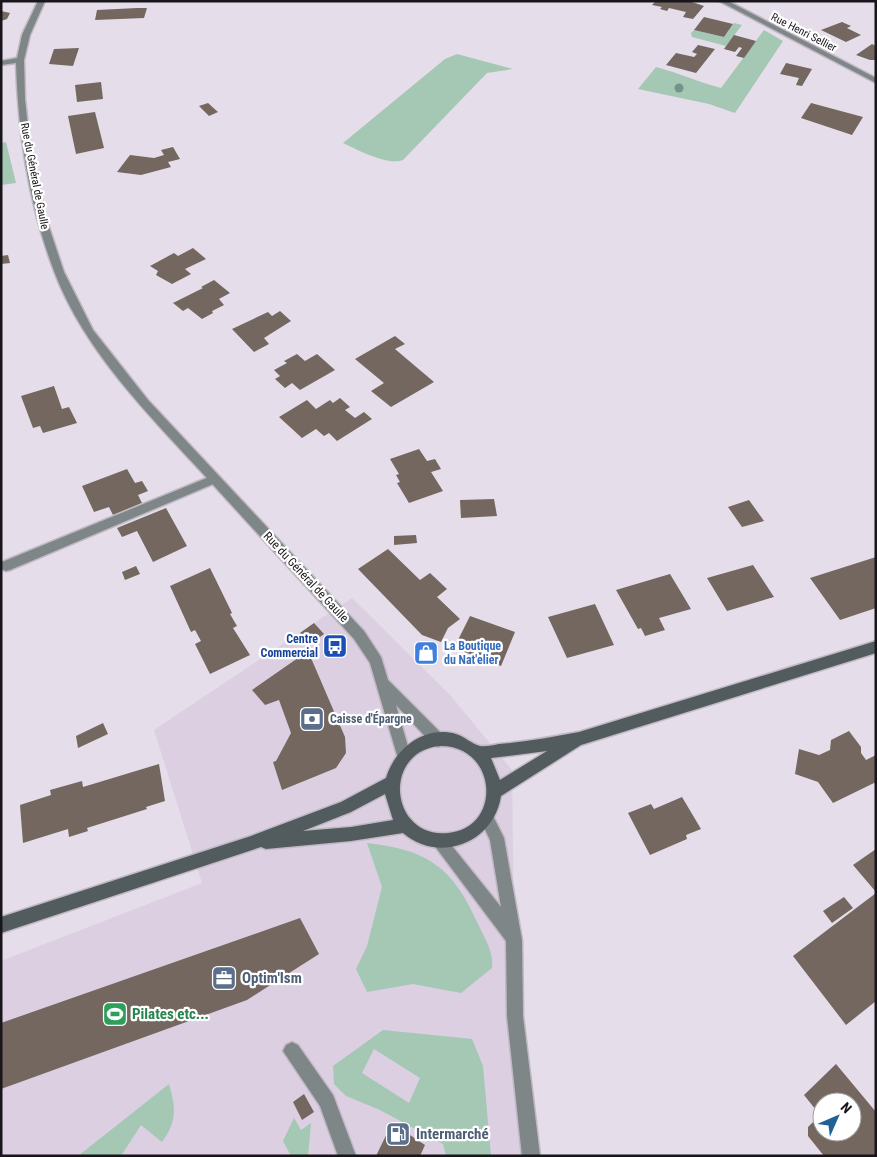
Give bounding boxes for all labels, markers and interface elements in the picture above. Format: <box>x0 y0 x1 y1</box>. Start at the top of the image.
street label: Rue Henri Sellier <box>769 10 839 55</box>
street label: Rue du Général de Gaulle <box>18 122 51 230</box>
street label: Rue du Général de Gaulle <box>261 529 352 625</box>
place label: Centre Commercial <box>261 632 318 660</box>
bus stop icon: Centre Commercial <box>322 633 348 659</box>
place label: La Boutique du Nat'elier <box>444 639 501 667</box>
shop icon: La Boutique du Nat'elier <box>413 640 439 666</box>
bank icon: Caisse d'Épargne <box>299 706 325 732</box>
place label: Caisse d'Épargne <box>330 711 412 726</box>
office icon: Optim'Ism <box>211 965 237 991</box>
place label: Optim'Ism <box>242 969 302 987</box>
sports icon: Pilates etc... <box>102 1001 128 1027</box>
place label: Pilates etc... <box>132 1005 209 1023</box>
north arrow <box>812 1092 862 1142</box>
text: N <box>838 1099 855 1116</box>
fuel station icon: Intermarché <box>385 1121 411 1147</box>
place label: Intermarché <box>416 1125 489 1143</box>

